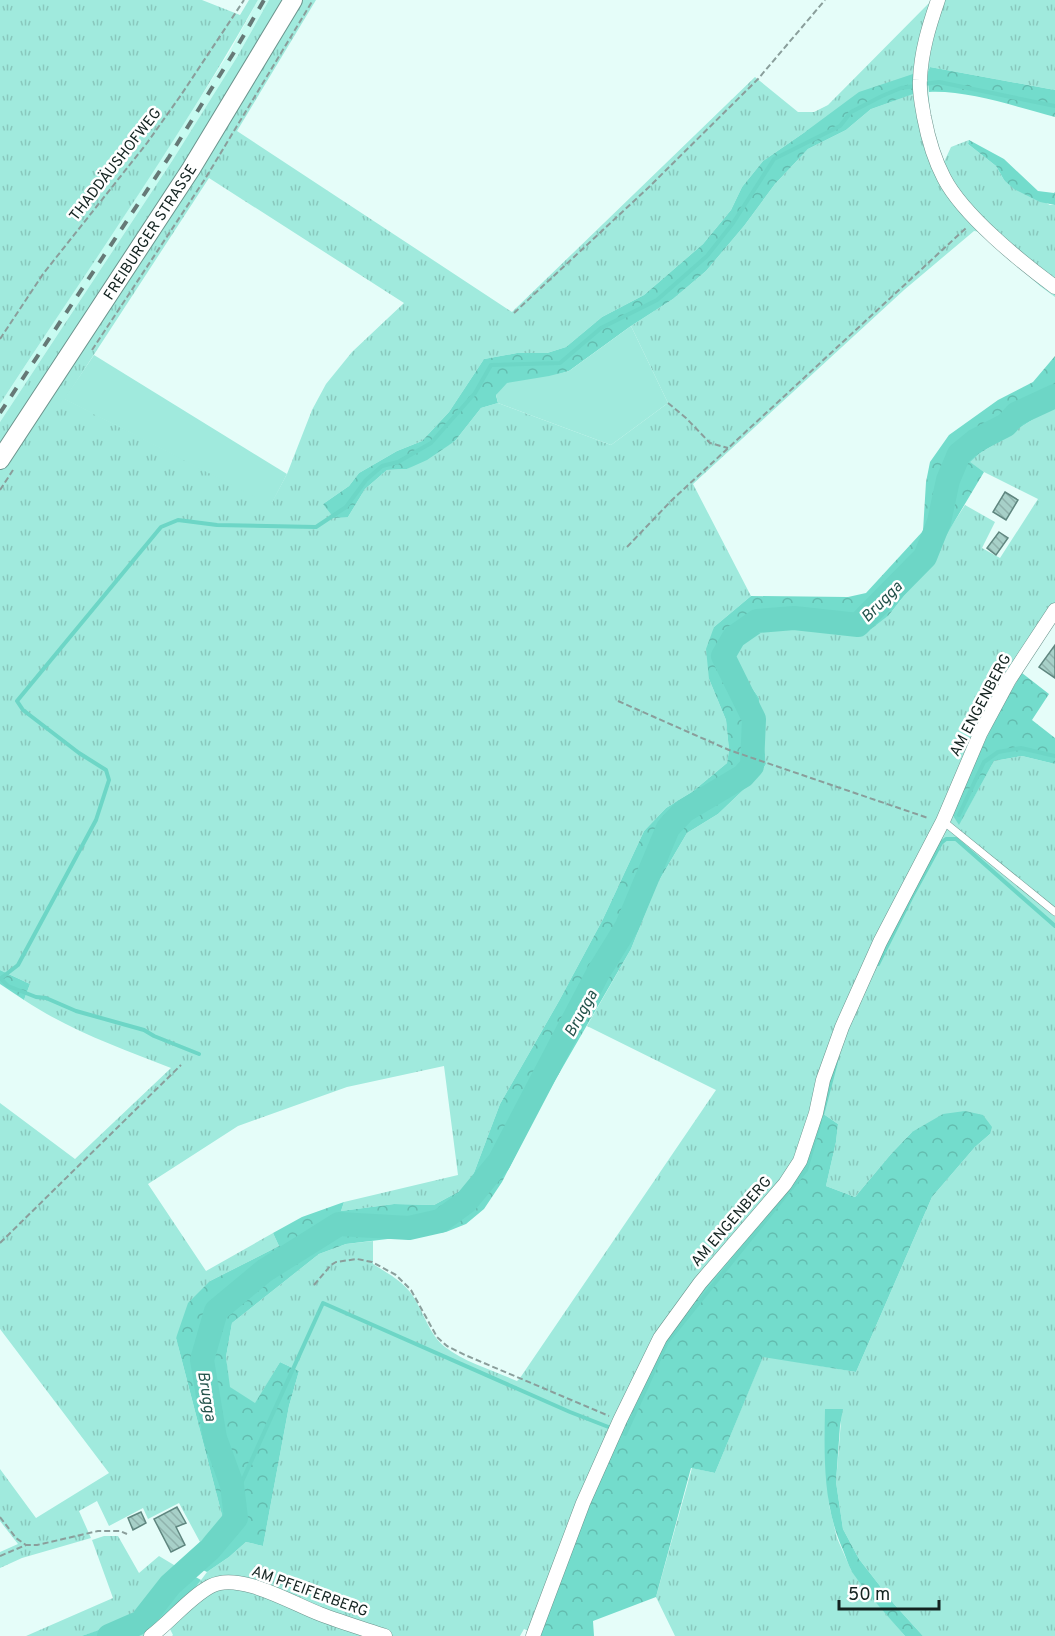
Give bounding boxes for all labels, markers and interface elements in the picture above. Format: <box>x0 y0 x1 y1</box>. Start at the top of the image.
street label: THADDÄUSHOFWEG <box>65 104 166 225</box>
street label: FREIBURGER STRASSE <box>100 161 202 304</box>
water label: Brugga <box>857 577 908 627</box>
street label: AM ENGENBERG <box>946 651 1016 760</box>
water label: Brugga <box>561 986 603 1041</box>
street label: AM ENGENBERG <box>688 1173 777 1271</box>
water label: Brugga <box>192 1370 220 1424</box>
street label: AM PFEIFERBERG <box>249 1563 370 1622</box>
scale bar <box>839 1573 940 1611</box>
text: 50 m <box>848 1584 890 1607</box>

